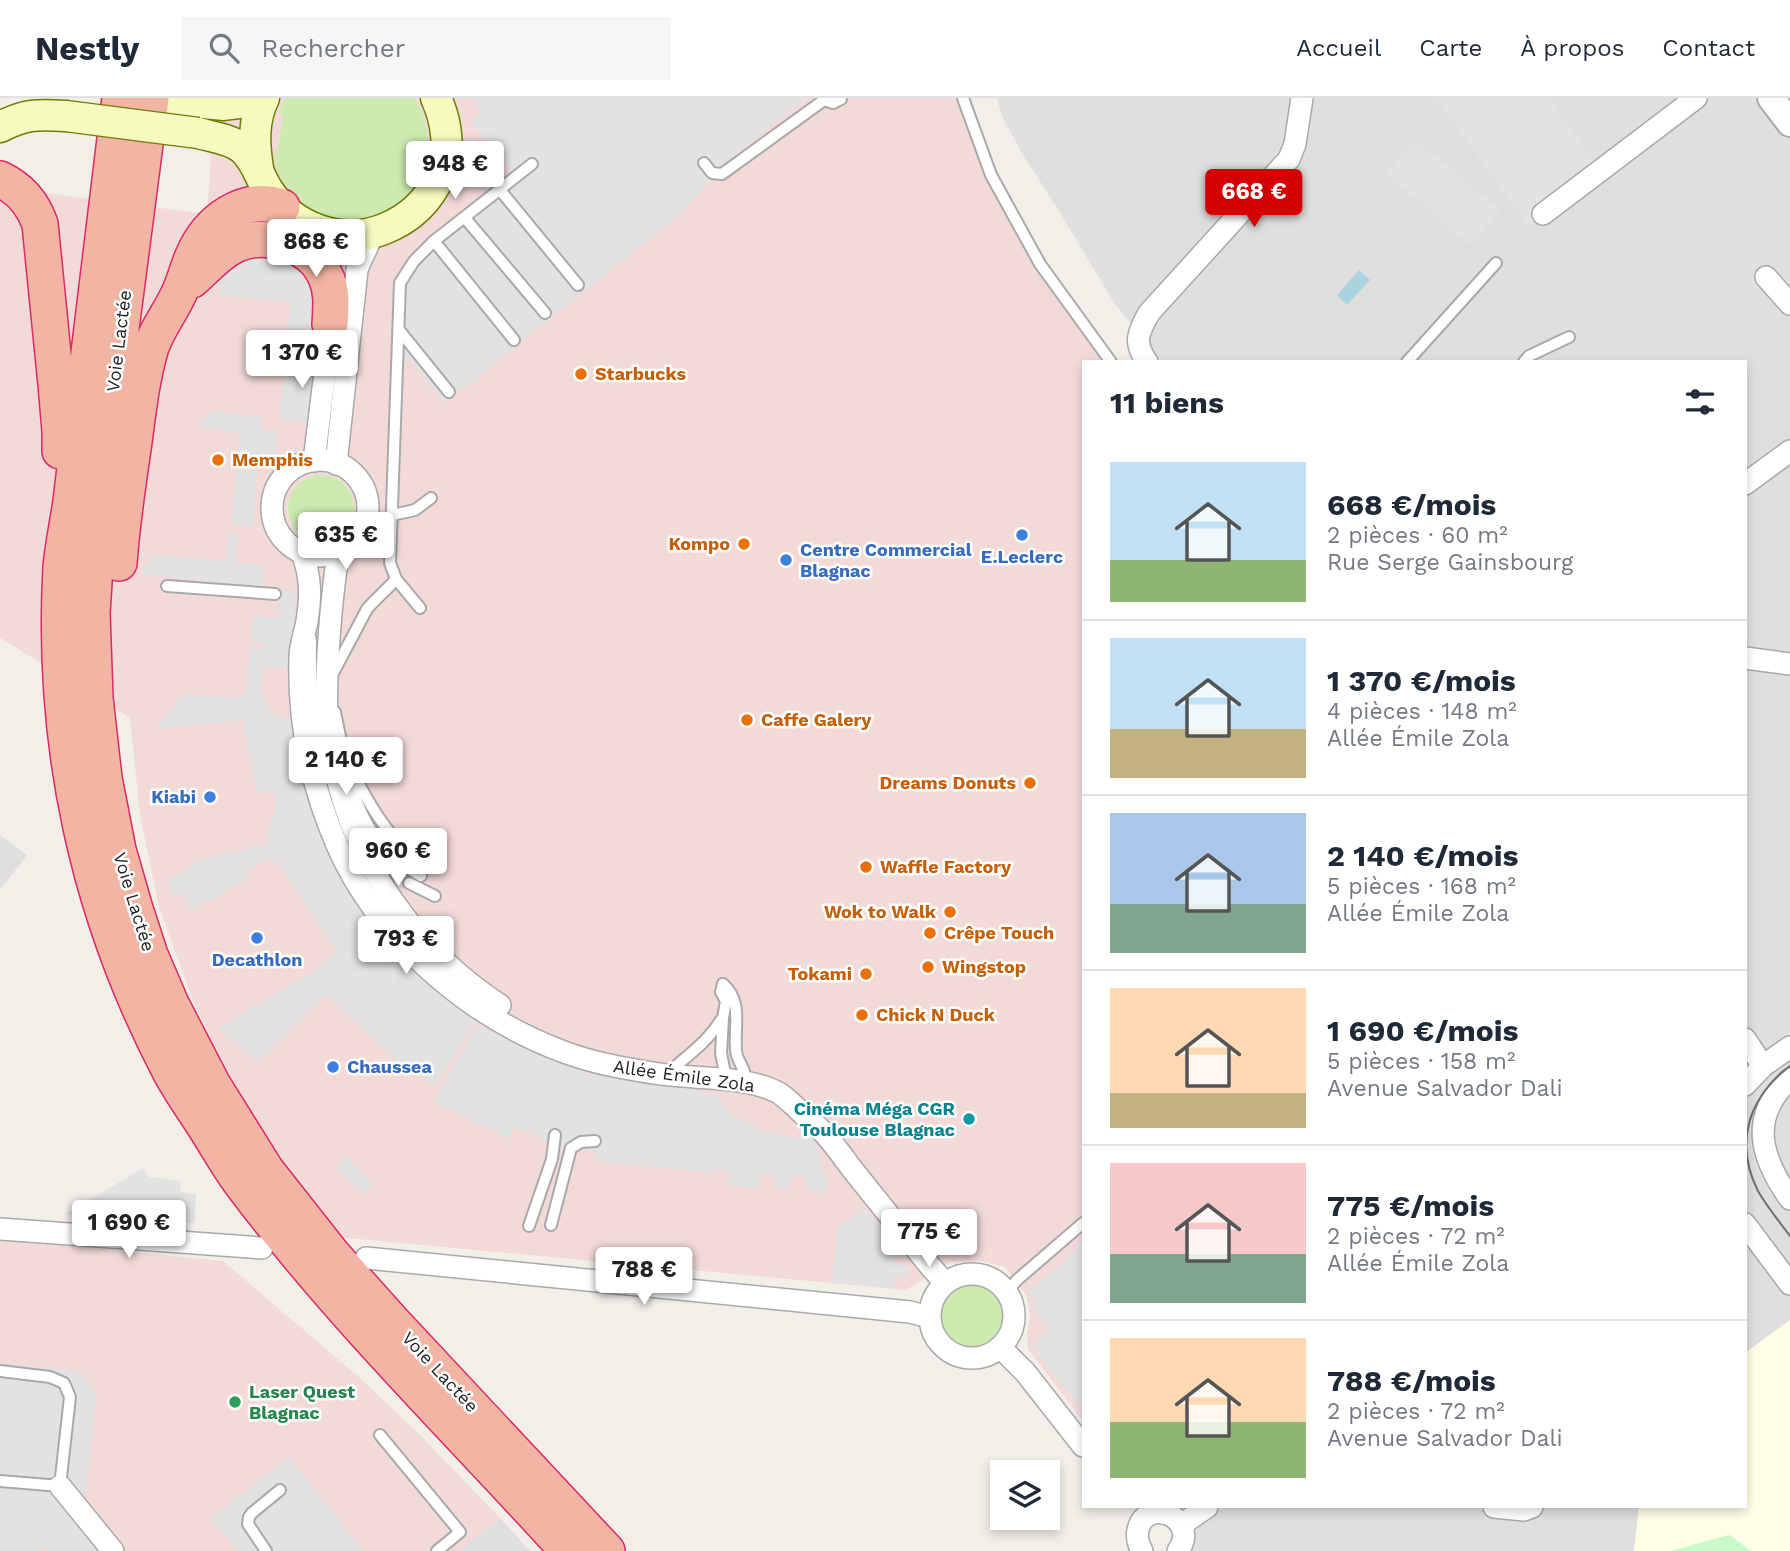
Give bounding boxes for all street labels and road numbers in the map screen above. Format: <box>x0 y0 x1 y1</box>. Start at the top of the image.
street label: Voie Lactée <box>102 289 135 393</box>
street label: Voie Lactée <box>109 850 159 954</box>
street label: Allée Émile Zola <box>612 1055 756 1096</box>
street label: Voie Lactée <box>398 1327 483 1416</box>

